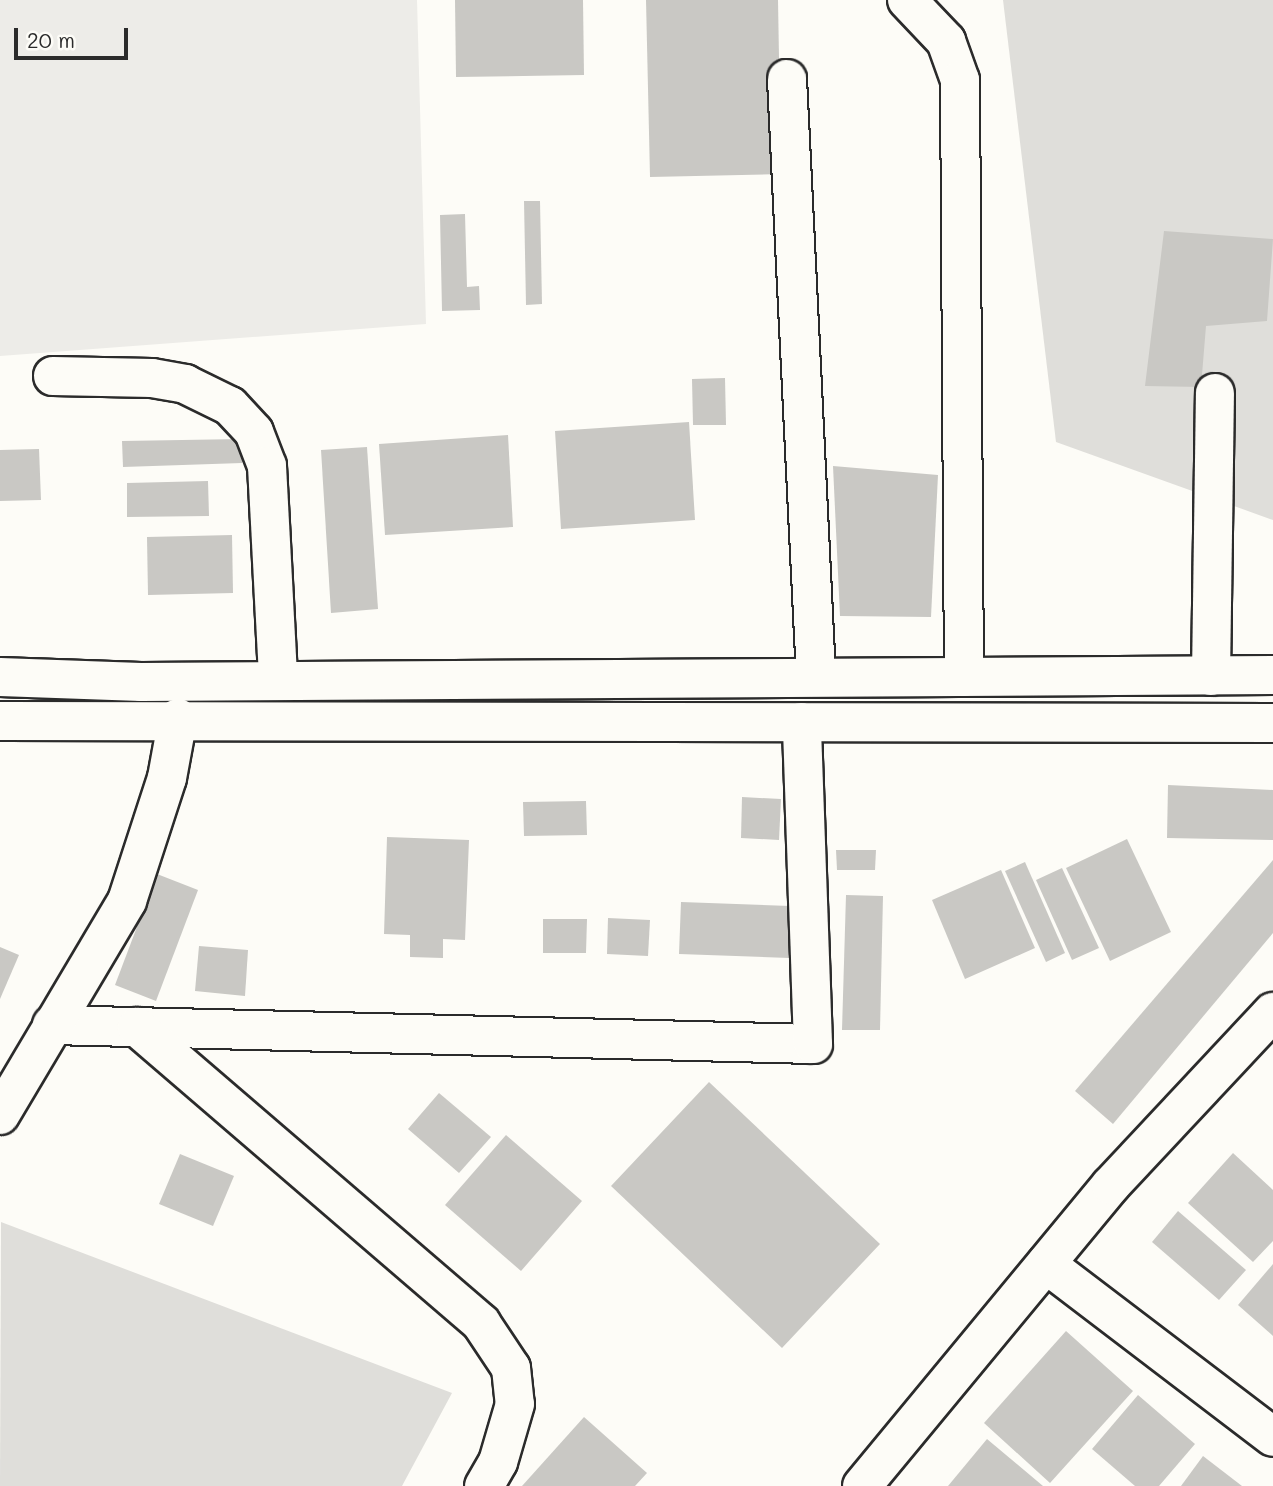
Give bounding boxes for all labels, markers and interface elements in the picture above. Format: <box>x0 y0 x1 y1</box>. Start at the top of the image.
scale bar <box>18 14 131 58</box>
text: 20 m <box>27 26 75 53</box>

